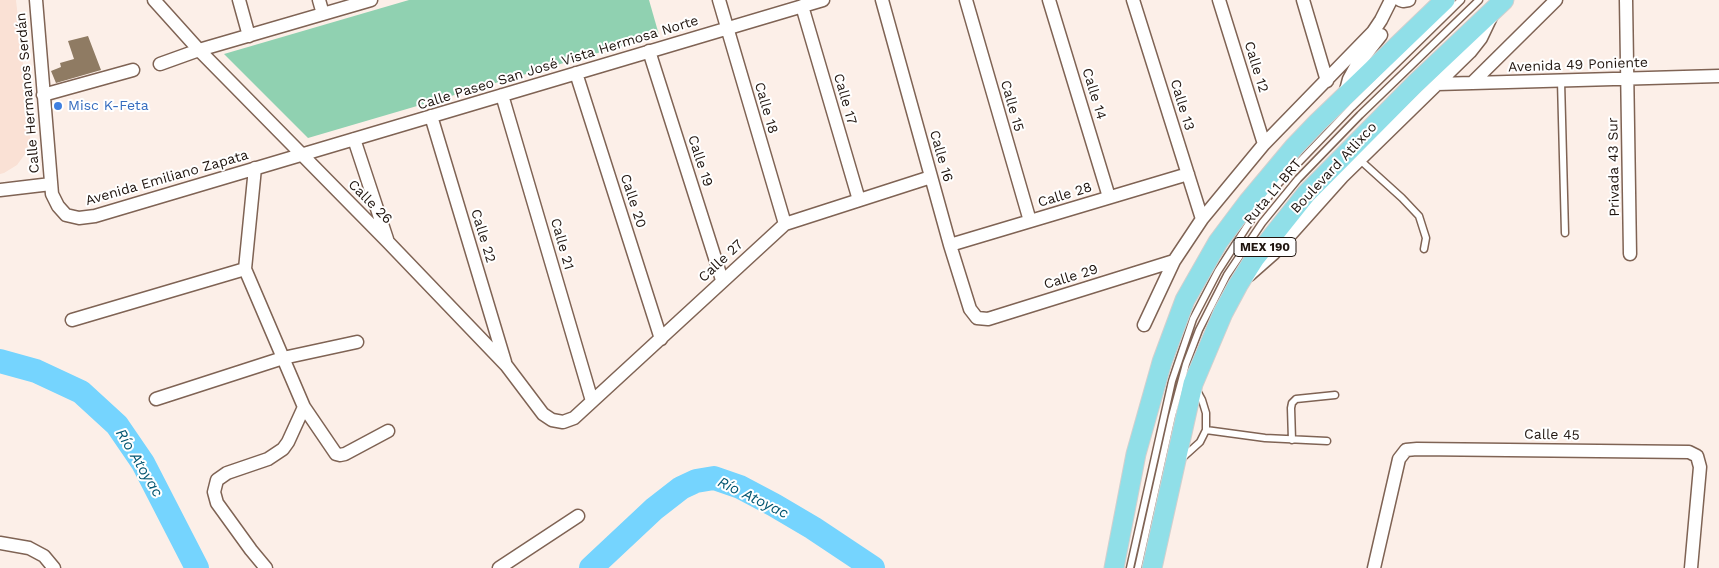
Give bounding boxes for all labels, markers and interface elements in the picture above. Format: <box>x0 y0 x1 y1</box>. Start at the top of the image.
street label: Calle Hermanos Serdán <box>13 12 43 174</box>
street label: Calle Paseo San José Vista Hermosa Norte <box>415 12 701 114</box>
street label: Calle 12 <box>1240 39 1272 95</box>
street label: Avenida 49 Poniente <box>1508 54 1648 76</box>
street label: Calle 14 <box>1078 66 1110 122</box>
street label: Calle 17 <box>830 72 860 126</box>
street label: Calle 13 <box>1166 77 1198 133</box>
street label: Calle 15 <box>997 78 1027 134</box>
street label: Calle 18 <box>751 80 781 136</box>
place label: Misc K-Feta <box>68 98 149 114</box>
marker: Misc K-Feta <box>52 100 64 112</box>
street label: Privada 43 Sur <box>1605 117 1623 217</box>
street label: Boulevard Atlixco <box>1287 119 1381 217</box>
street label: Calle 16 <box>926 128 956 184</box>
street label: Calle 19 <box>684 133 716 189</box>
street label: Avenida Emiliano Zapata <box>84 147 250 209</box>
street label: Ruta L1 BRT <box>1241 156 1305 228</box>
street label: Calle 20 <box>616 172 650 230</box>
street label: Calle 26 <box>344 176 396 228</box>
street label: Calle 28 <box>1036 179 1094 211</box>
street label: Calle 22 <box>467 207 499 265</box>
street label: Calle 21 <box>547 216 577 272</box>
street label: Calle 27 <box>695 236 747 286</box>
road number: MEX 190 <box>1234 238 1296 256</box>
street label: Calle 29 <box>1042 261 1100 293</box>
water label: Río Atoyac <box>112 426 166 500</box>
street label: Calle 45 <box>1524 426 1580 444</box>
water label: Río Atoyac <box>715 473 791 523</box>

